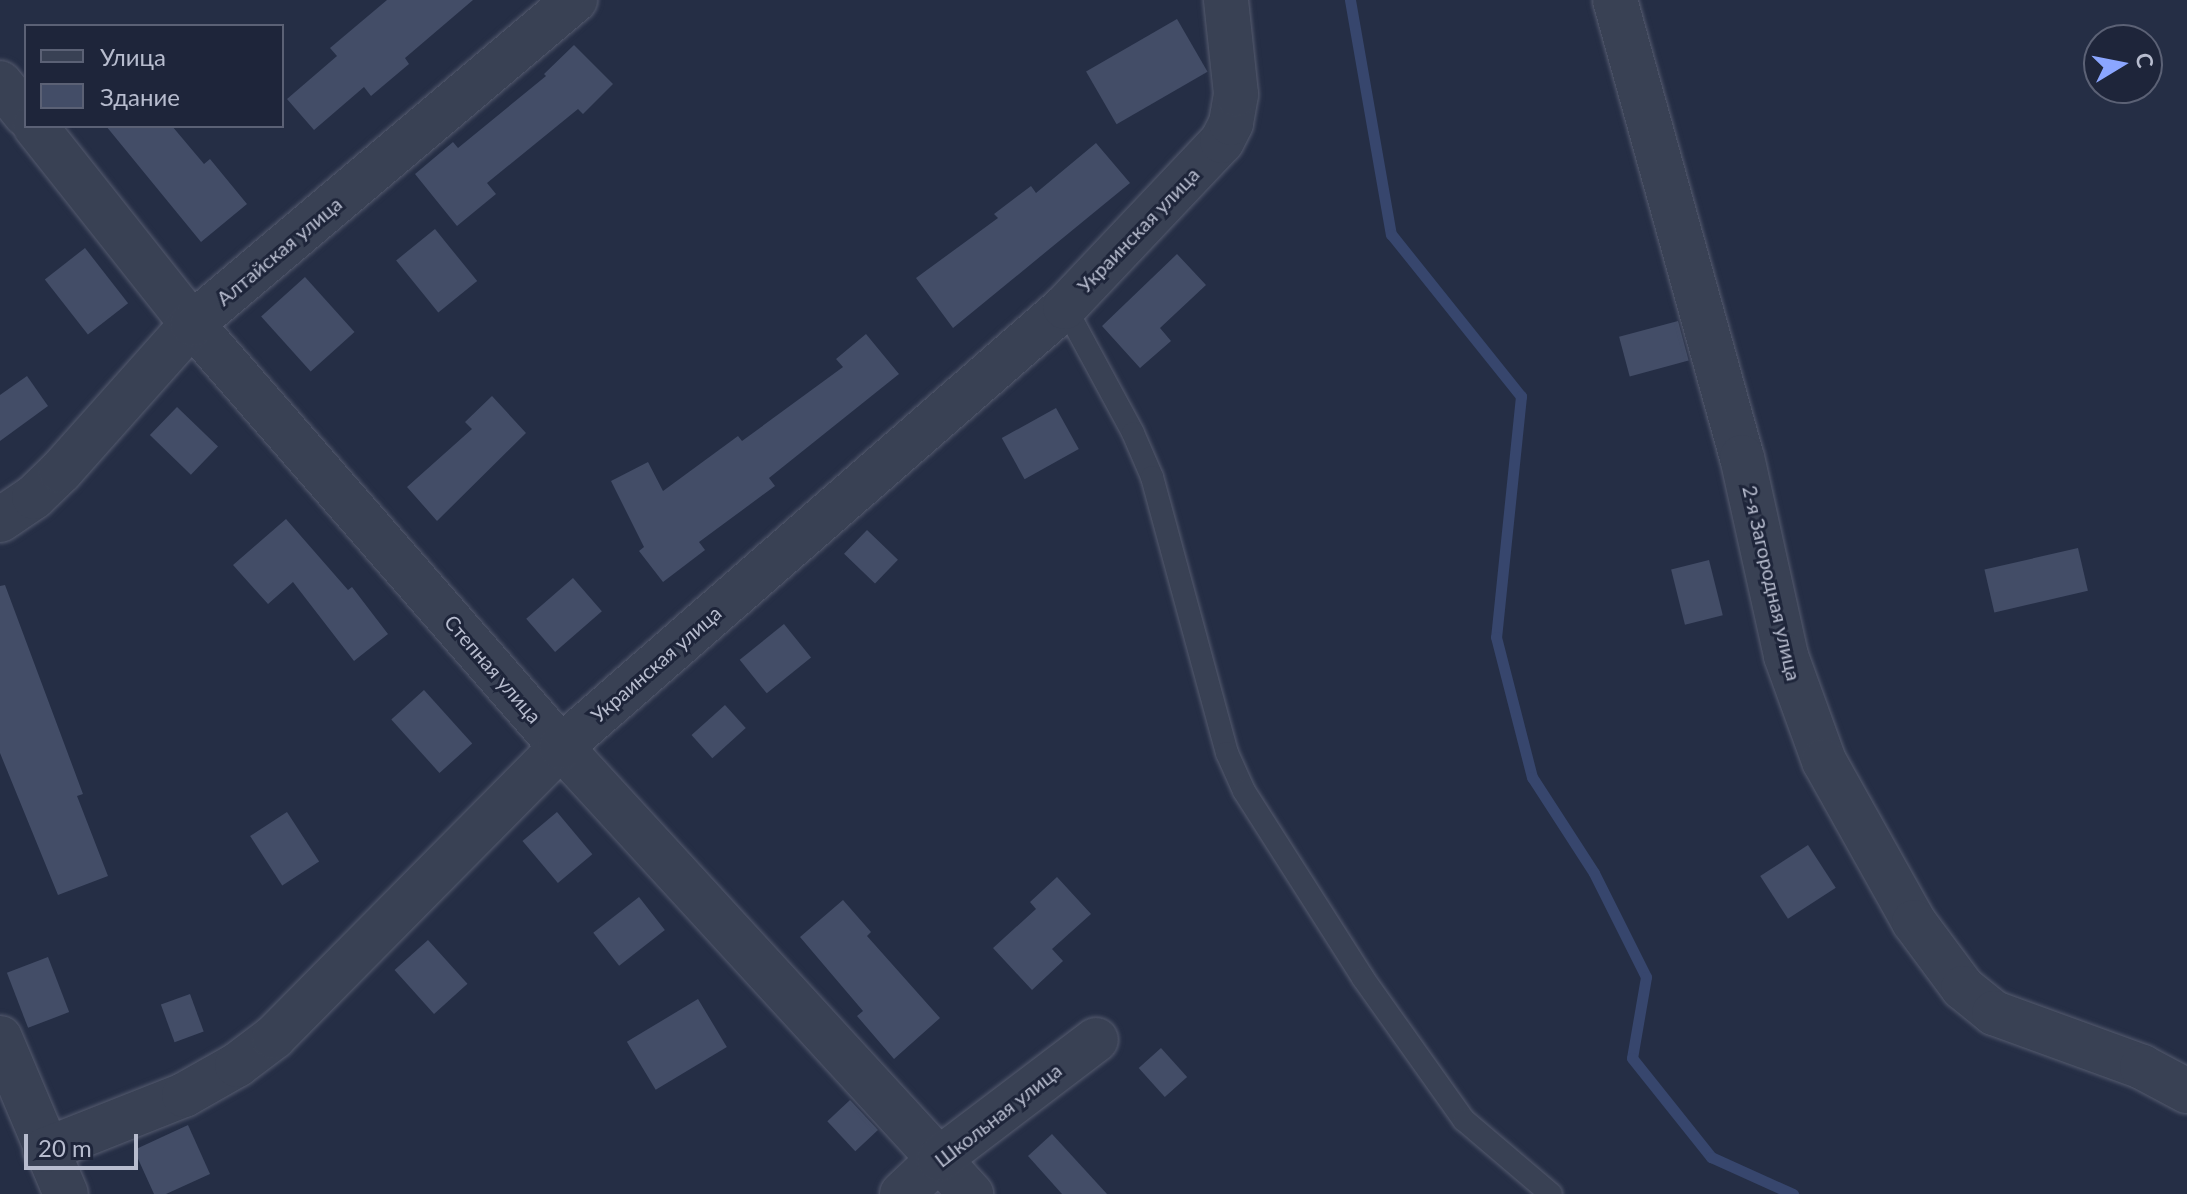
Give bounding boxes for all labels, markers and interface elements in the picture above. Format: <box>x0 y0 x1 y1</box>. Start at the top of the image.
legend <box>24 24 284 128</box>
north arrow <box>2083 24 2163 104</box>
text: Улица <box>100 42 166 71</box>
text: С <box>2131 51 2160 70</box>
text: Здание <box>100 82 180 111</box>
street label: Украинская улица <box>1072 162 1204 298</box>
street label: Алтайская улица <box>211 192 347 310</box>
street label: 2-я Загородная улица <box>1738 483 1806 683</box>
street label: Украинская улица <box>586 601 726 727</box>
street label: Степная улица <box>440 610 546 728</box>
street label: Школьная улица <box>930 1058 1066 1172</box>
scale bar <box>28 1118 142 1168</box>
text: 20 m <box>38 1133 92 1162</box>

